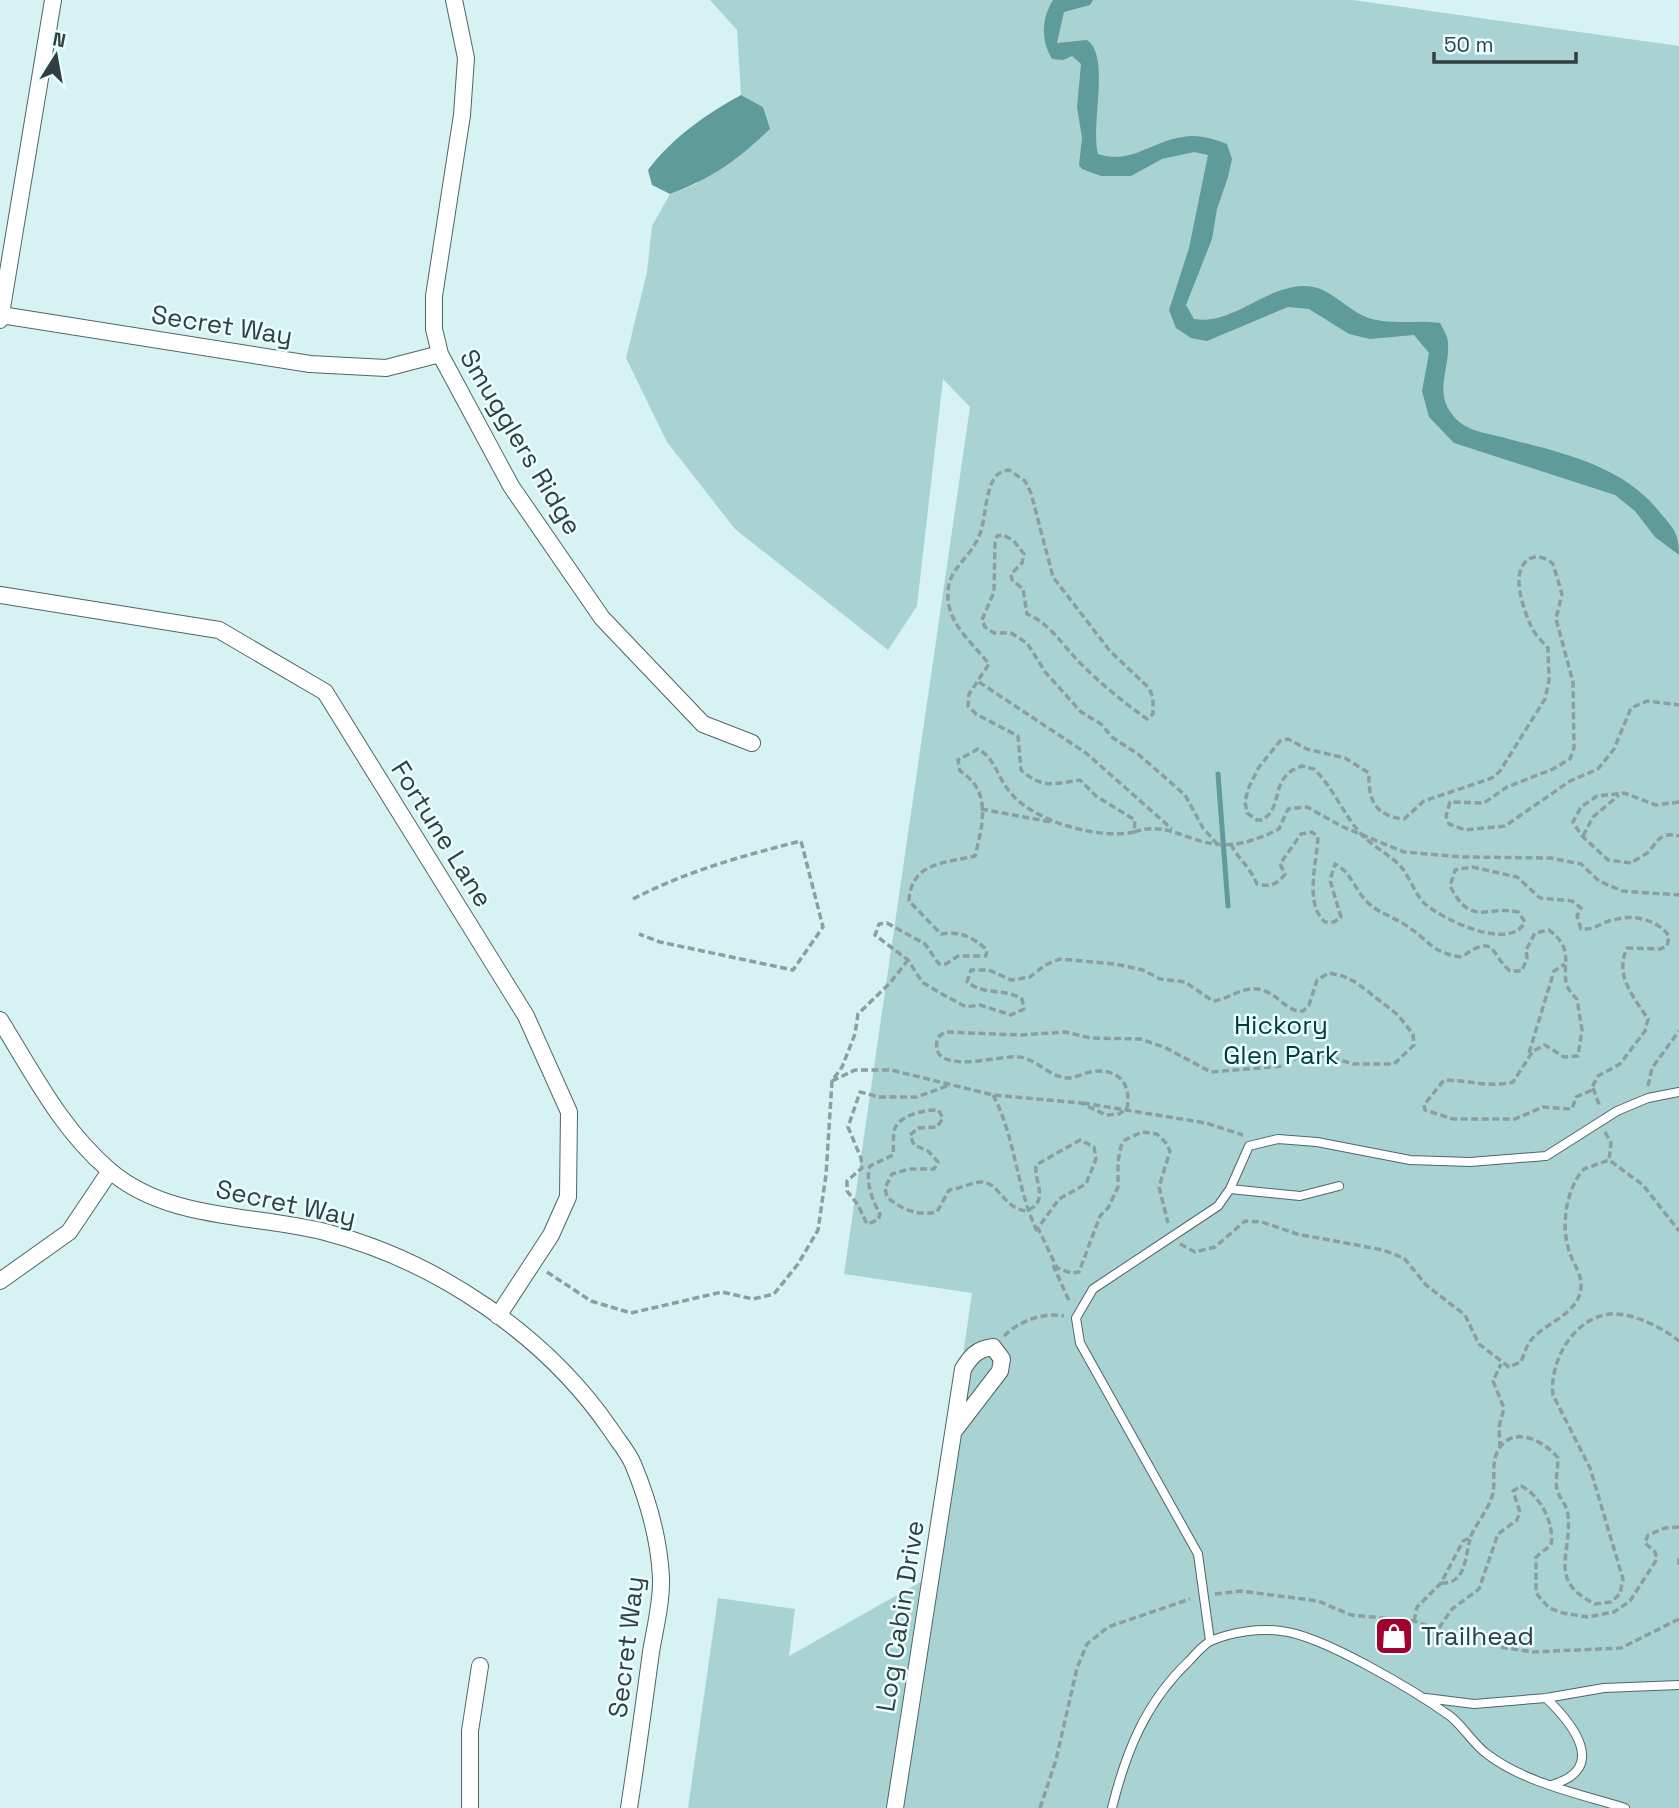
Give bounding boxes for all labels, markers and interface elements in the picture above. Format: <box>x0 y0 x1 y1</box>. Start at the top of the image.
north arrow <box>21 21 91 91</box>
scale bar <box>1434 21 1576 65</box>
text: N <box>51 26 68 53</box>
text: 50 m <box>1444 31 1494 58</box>
street label: Secret Way <box>149 297 295 353</box>
street label: Smugglers Ridge <box>452 343 590 541</box>
street label: Fortune Lane <box>384 755 500 913</box>
park label: Hickory Glen Park <box>1223 1008 1339 1072</box>
street label: Secret Way <box>213 1172 359 1234</box>
street label: Log Cabin Drive <box>868 1518 932 1714</box>
street label: Secret Way <box>600 1574 652 1720</box>
shop icon: Trailhead <box>1373 1615 1415 1657</box>
place label: Trailhead <box>1421 1619 1534 1653</box>

